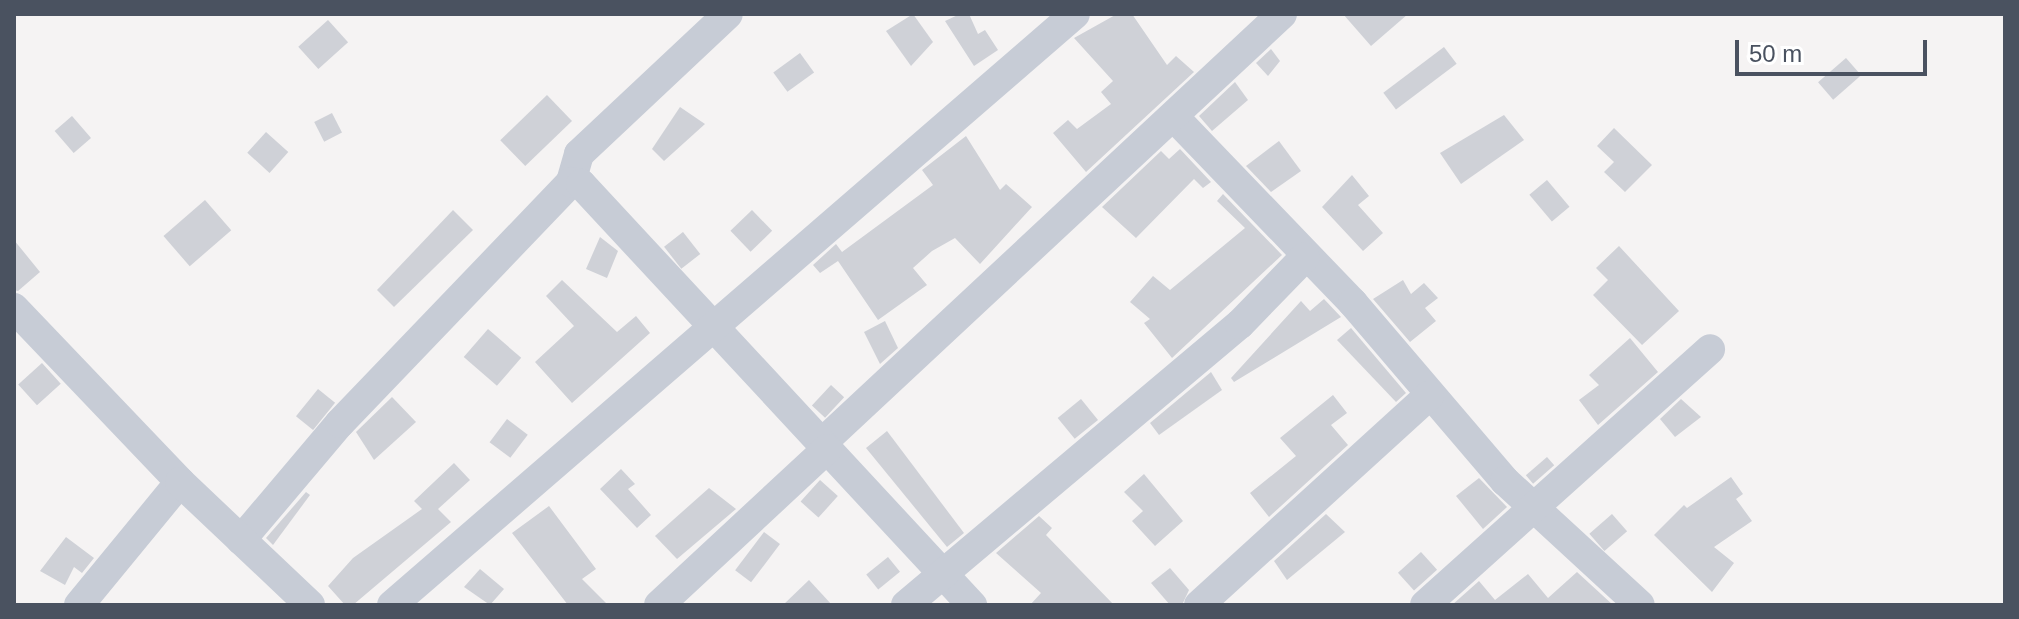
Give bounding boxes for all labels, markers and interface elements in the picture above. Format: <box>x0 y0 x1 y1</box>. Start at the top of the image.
scale bar <box>1739 24 1931 74</box>
text: 50 m <box>1749 40 1802 67</box>

